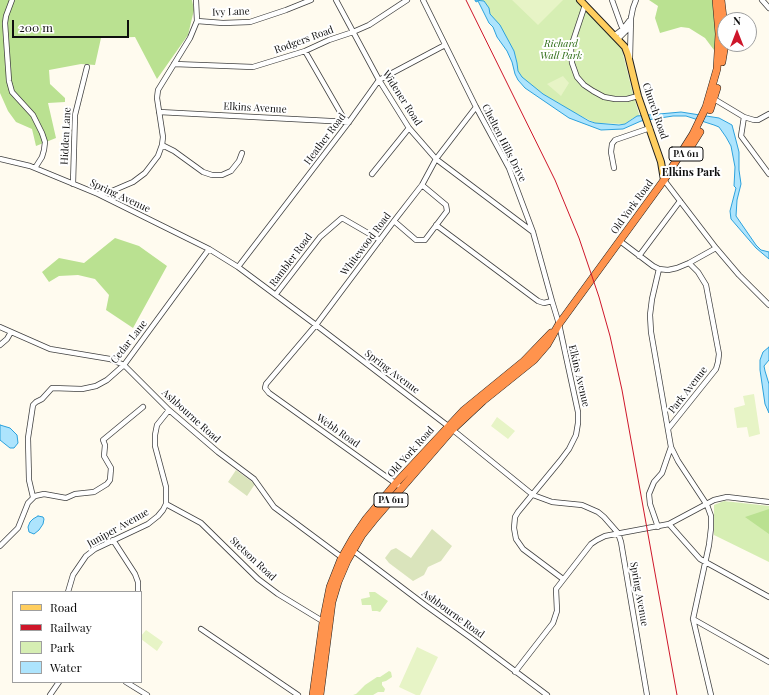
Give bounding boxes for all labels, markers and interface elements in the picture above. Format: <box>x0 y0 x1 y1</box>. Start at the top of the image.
street label: Ivy Lane <box>212 5 250 19</box>
scale bar <box>14 12 131 38</box>
north arrow <box>717 12 757 52</box>
text: N <box>733 13 741 28</box>
text: 200 m <box>19 19 53 35</box>
street label: Rodgers Road <box>273 24 335 56</box>
park label: Richard Wall Park <box>540 38 582 62</box>
street label: Widener Road <box>380 68 424 128</box>
street label: Church Road <box>640 81 670 141</box>
street label: Elkins Avenue <box>223 100 287 116</box>
street label: Chelten Hills Drive <box>479 102 529 184</box>
street label: Hidden Lane <box>59 107 73 165</box>
street label: Heather Road <box>302 111 348 167</box>
road number: PA 611 <box>669 147 703 161</box>
district label: Elkins Park <box>662 166 720 180</box>
street label: Spring Avenue <box>88 177 152 215</box>
street label: Old York Road <box>608 178 656 236</box>
street label: Whitewood Road <box>338 210 394 278</box>
street label: Rambler Road <box>267 231 315 289</box>
street label: Cedar Lane <box>108 318 150 366</box>
street label: Elkins Avenue <box>566 344 592 408</box>
street label: Spring Avenue <box>362 348 422 396</box>
street label: Park Avenue <box>666 364 710 416</box>
street label: Ashbourne Road <box>159 387 223 445</box>
street label: Webb Road <box>314 412 362 450</box>
street label: Old York Road <box>385 424 437 480</box>
road number: PA 611 <box>374 493 408 507</box>
street label: Juniper Avenue <box>85 506 151 550</box>
street label: Stetson Road <box>227 535 279 583</box>
street label: Spring Avenue <box>627 561 651 627</box>
street label: Ashbourne Road <box>419 587 487 641</box>
legend <box>12 591 142 683</box>
text: Road <box>50 599 77 615</box>
text: Railway <box>50 619 92 635</box>
text: Park <box>50 639 75 655</box>
text: Water <box>50 659 82 675</box>

